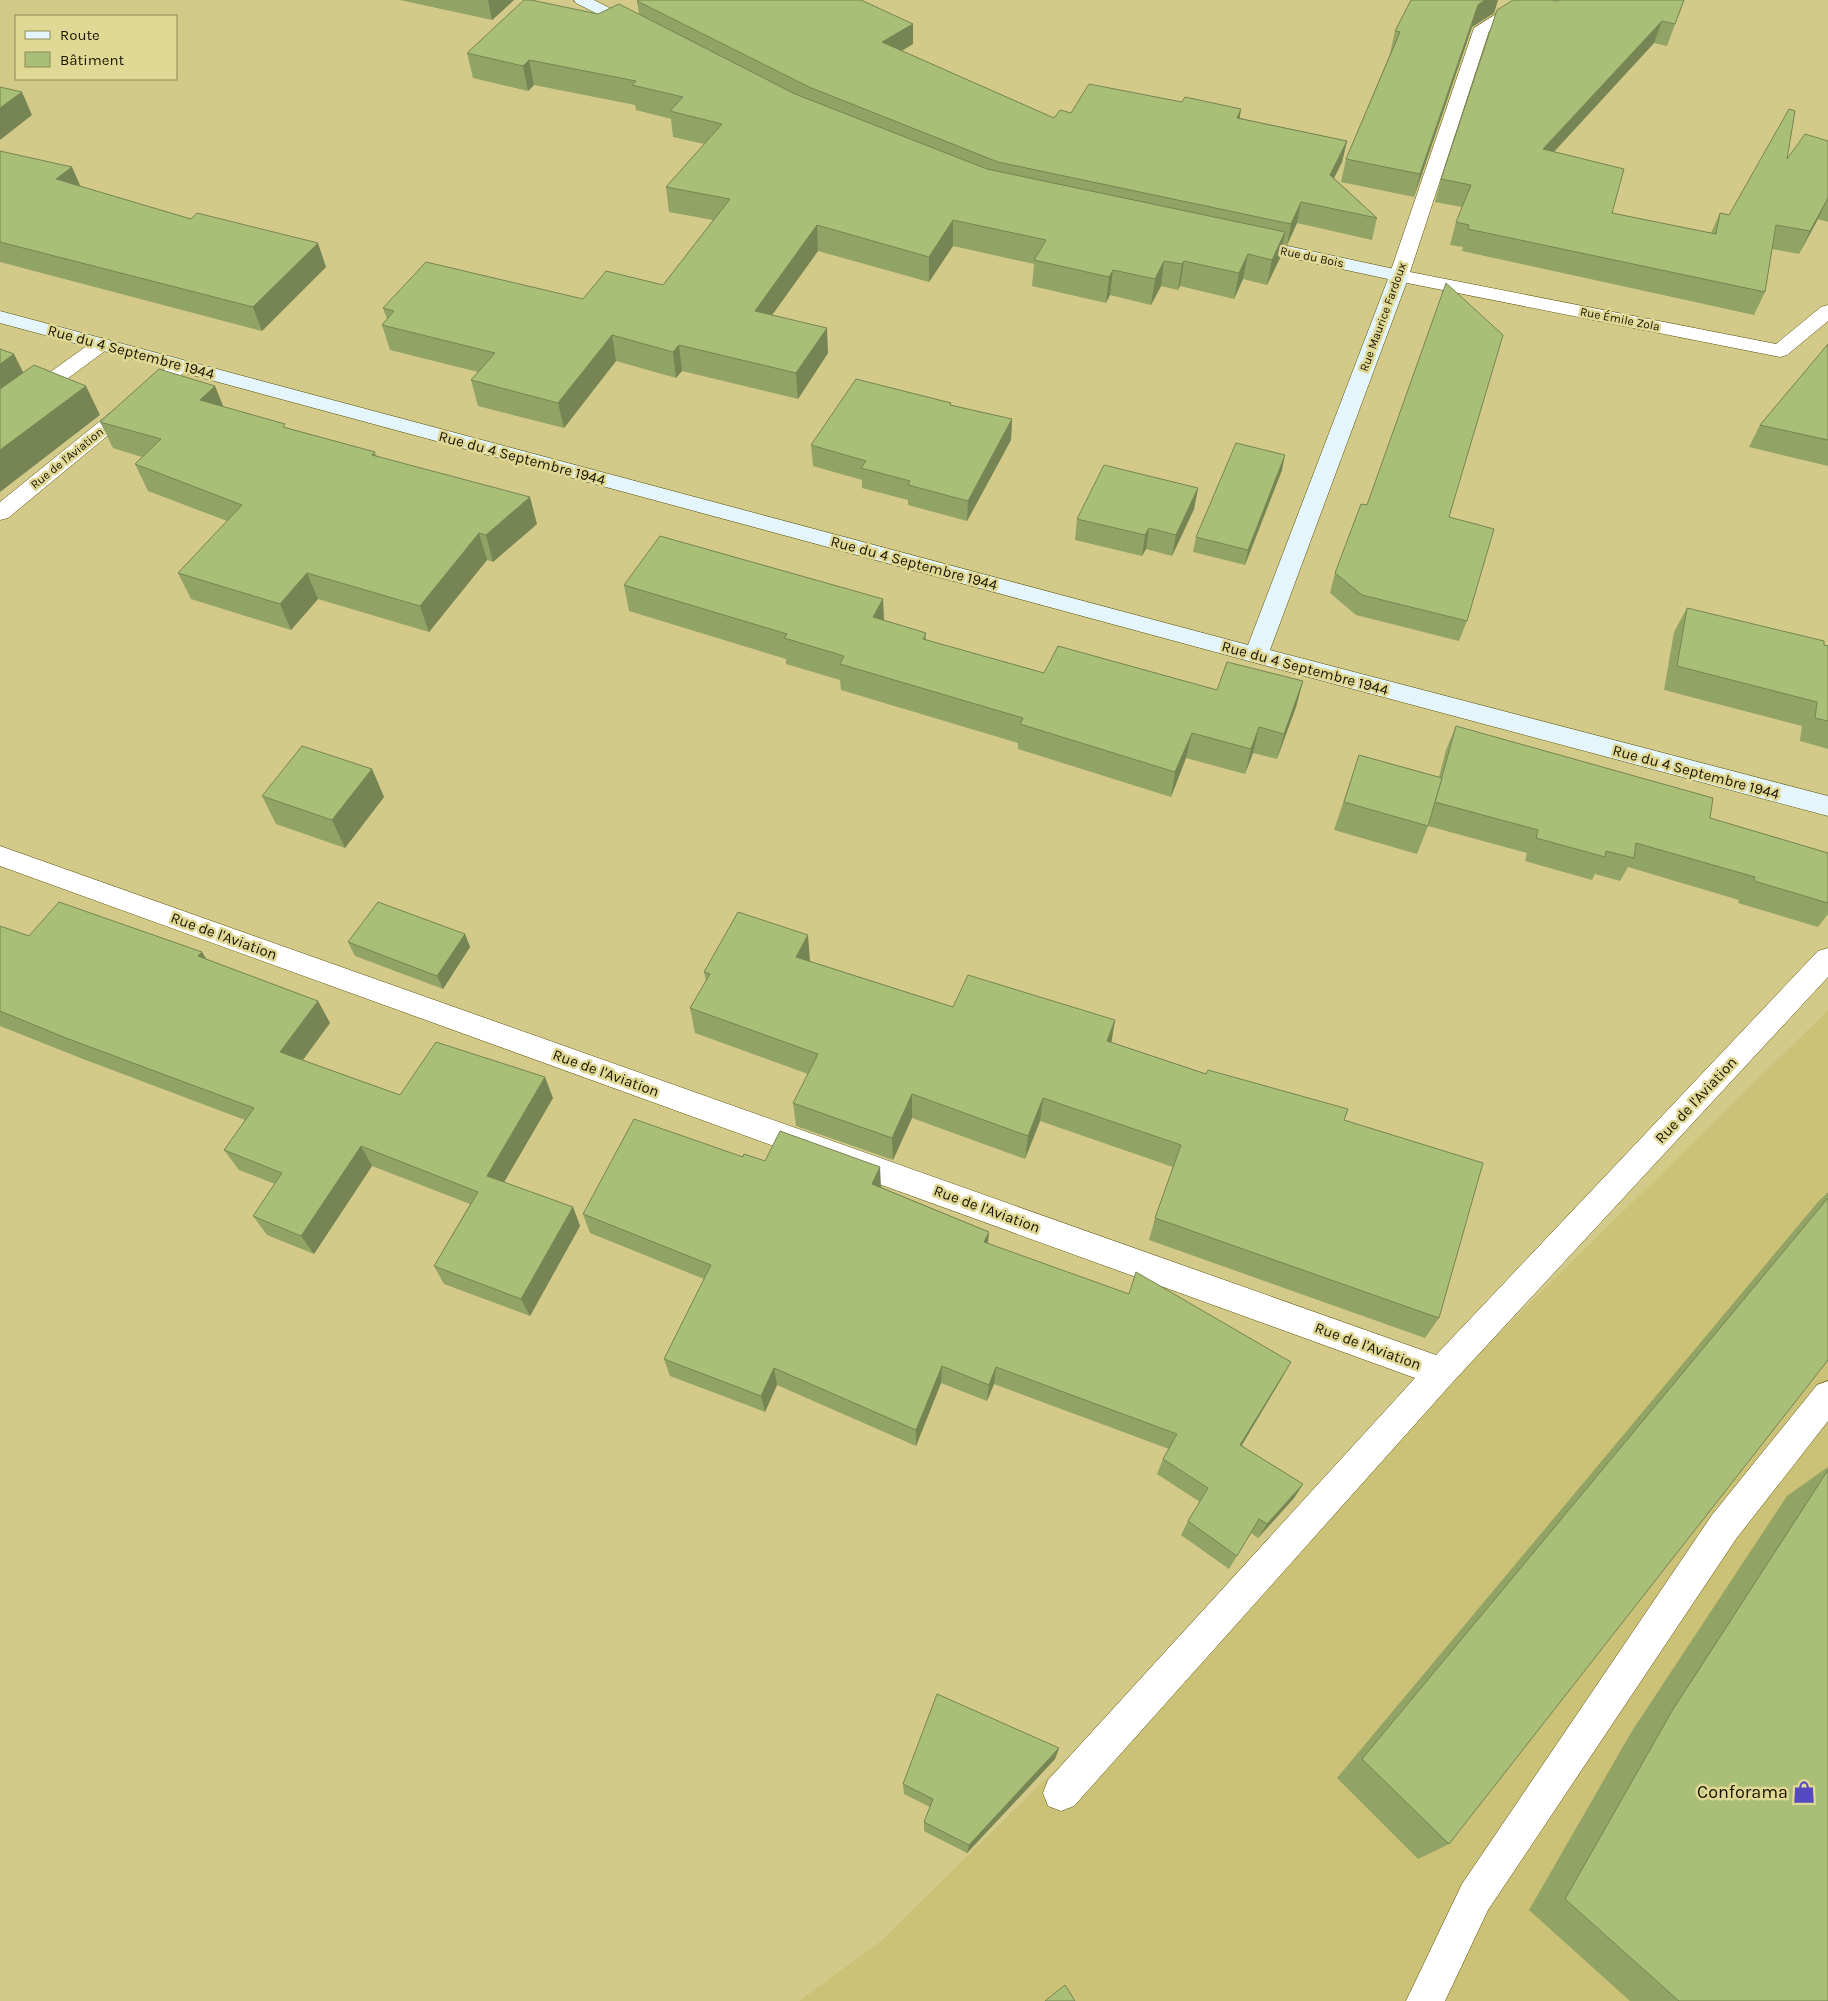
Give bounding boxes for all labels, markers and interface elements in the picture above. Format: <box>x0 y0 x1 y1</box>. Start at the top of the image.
legend <box>15 15 178 80</box>
text: Route <box>60 26 100 44</box>
text: Bâtiment <box>60 51 124 69</box>
street label: Rue du Bois <box>1279 243 1345 271</box>
street label: Rue Maurice Fardoux <box>1357 261 1409 373</box>
street label: Rue Émile Zola <box>1579 303 1661 334</box>
street label: Rue du 4 Septembre 1944 <box>46 321 217 383</box>
street label: Rue de l'Aviation <box>28 424 106 492</box>
street label: Rue du 4 Septembre 1944 <box>437 427 608 489</box>
street label: Rue du 4 Septembre 1944 <box>829 532 1000 594</box>
street label: Rue du 4 Septembre 1944 <box>1220 637 1391 699</box>
street label: Rue du 4 Septembre 1944 <box>1611 741 1782 803</box>
street label: Rue de l'Aviation <box>168 908 280 964</box>
street label: Rue de l'Aviation <box>550 1045 662 1101</box>
street label: Rue de l'Aviation <box>1651 1053 1741 1147</box>
street label: Rue de l'Aviation <box>931 1181 1043 1237</box>
street label: Rue de l'Aviation <box>1312 1318 1424 1374</box>
shop icon: Conforama <box>1791 1779 1817 1805</box>
place label: Conforama <box>1697 1781 1788 1803</box>

